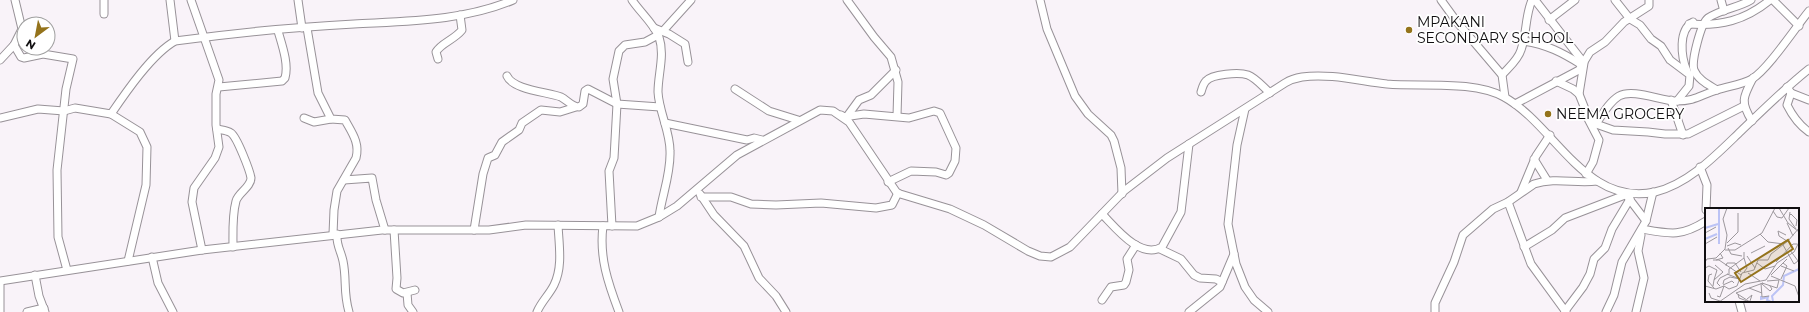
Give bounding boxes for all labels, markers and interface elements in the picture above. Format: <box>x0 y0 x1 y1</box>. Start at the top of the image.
place label: MPAKANI SECONDARY SCHOOL <box>1417 13 1574 47</box>
north arrow <box>16 16 56 56</box>
marker: MPAKANI SECONDARY SCHOOL <box>1404 25 1414 35</box>
text: N <box>23 36 38 53</box>
place label: NEEMA GROCERY <box>1556 105 1684 123</box>
marker: NEEMA GROCERY <box>1543 109 1553 119</box>
inset map <box>1705 208 1799 302</box>

